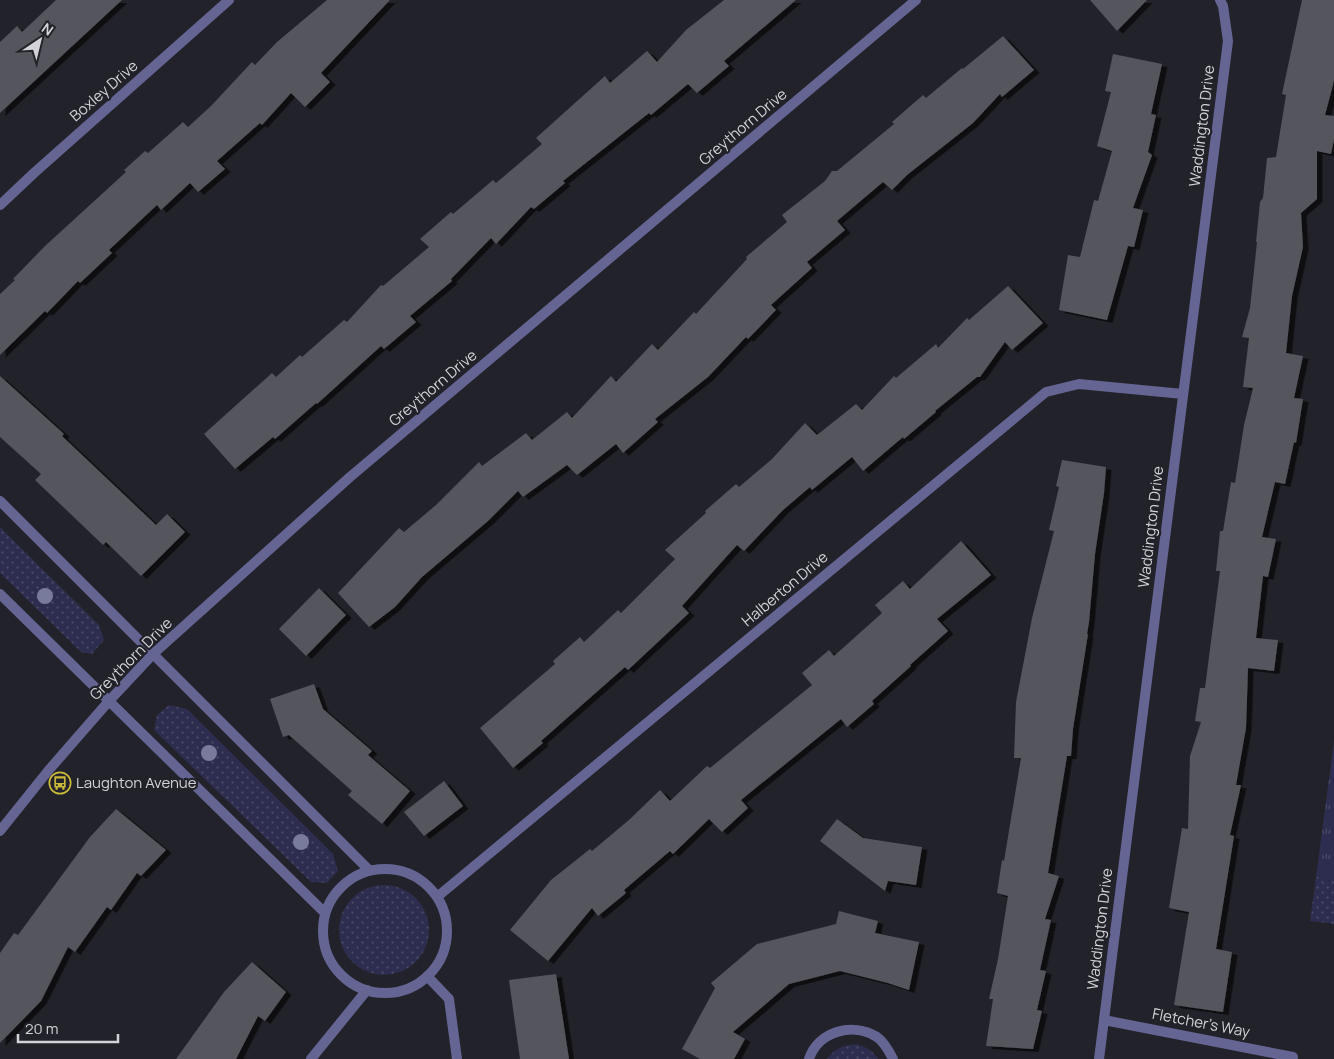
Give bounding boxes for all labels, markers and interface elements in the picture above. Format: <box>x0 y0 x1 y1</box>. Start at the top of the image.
north arrow <box>15 15 65 65</box>
text: N <box>38 18 57 40</box>
street label: Boxley Drive <box>65 55 142 126</box>
street label: Waddington Drive <box>1184 64 1219 188</box>
street label: Greythorn Drive <box>694 83 791 170</box>
street label: Greythorn Drive <box>384 344 481 431</box>
street label: Waddington Drive <box>1133 465 1168 589</box>
street label: Halberton Drive <box>737 546 832 631</box>
street label: Greythorn Drive <box>85 612 177 705</box>
bus stop icon: Laughton Avenue <box>48 771 72 795</box>
place label: Laughton Avenue <box>76 772 197 793</box>
street label: Waddington Drive <box>1082 867 1117 991</box>
street label: Fletcher's Way <box>1150 1003 1252 1042</box>
scale bar <box>18 1012 118 1044</box>
text: 20 m <box>25 1018 58 1039</box>

